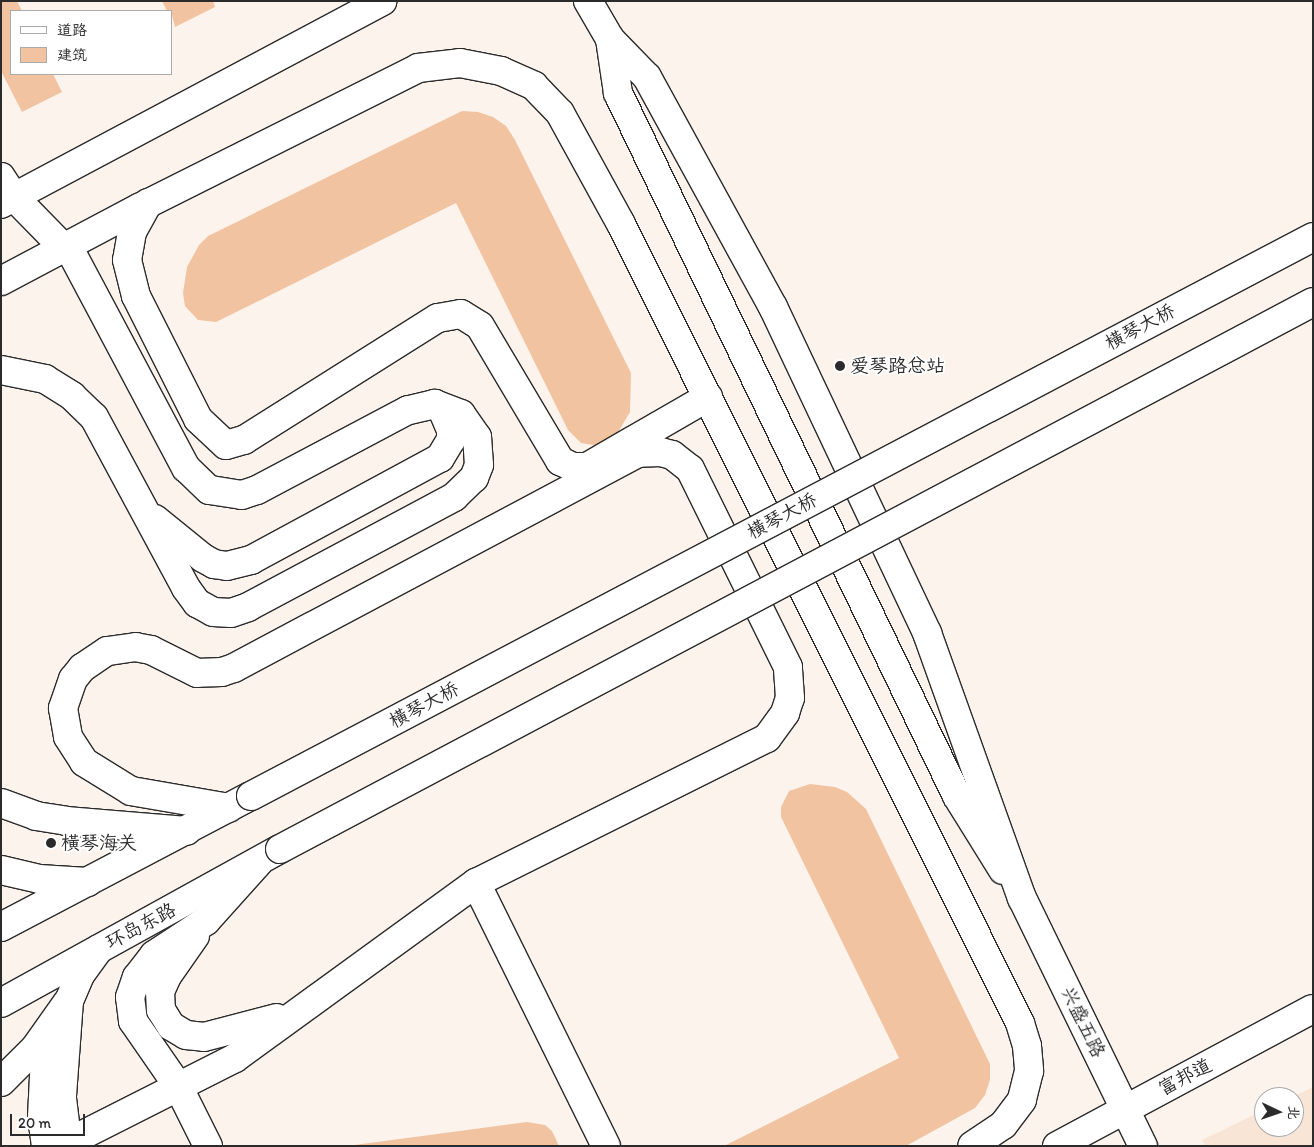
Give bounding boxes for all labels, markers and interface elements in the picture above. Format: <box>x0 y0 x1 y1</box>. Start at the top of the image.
legend <box>10 10 172 75</box>
text: 道路 <box>57 21 87 39</box>
text: 建筑 <box>57 46 87 64</box>
street label: 横琴大桥 <box>1101 299 1179 355</box>
place label: 爱琴路总站 <box>850 355 945 377</box>
marker: 爱琴路总站 <box>834 360 846 372</box>
street label: 横琴大桥 <box>743 488 821 544</box>
street label: 横琴大桥 <box>385 677 463 733</box>
place label: 横琴海关 <box>61 832 137 854</box>
marker: 横琴海关 <box>45 837 57 849</box>
street label: 环岛东路 <box>102 898 180 954</box>
street label: 兴盛五路 <box>1056 983 1110 1061</box>
street label: 富邦道 <box>1154 1054 1216 1100</box>
north arrow <box>1254 1087 1304 1137</box>
scale bar <box>12 1104 88 1136</box>
text: 北 <box>1285 1105 1302 1120</box>
text: 20 m <box>18 1114 51 1132</box>

